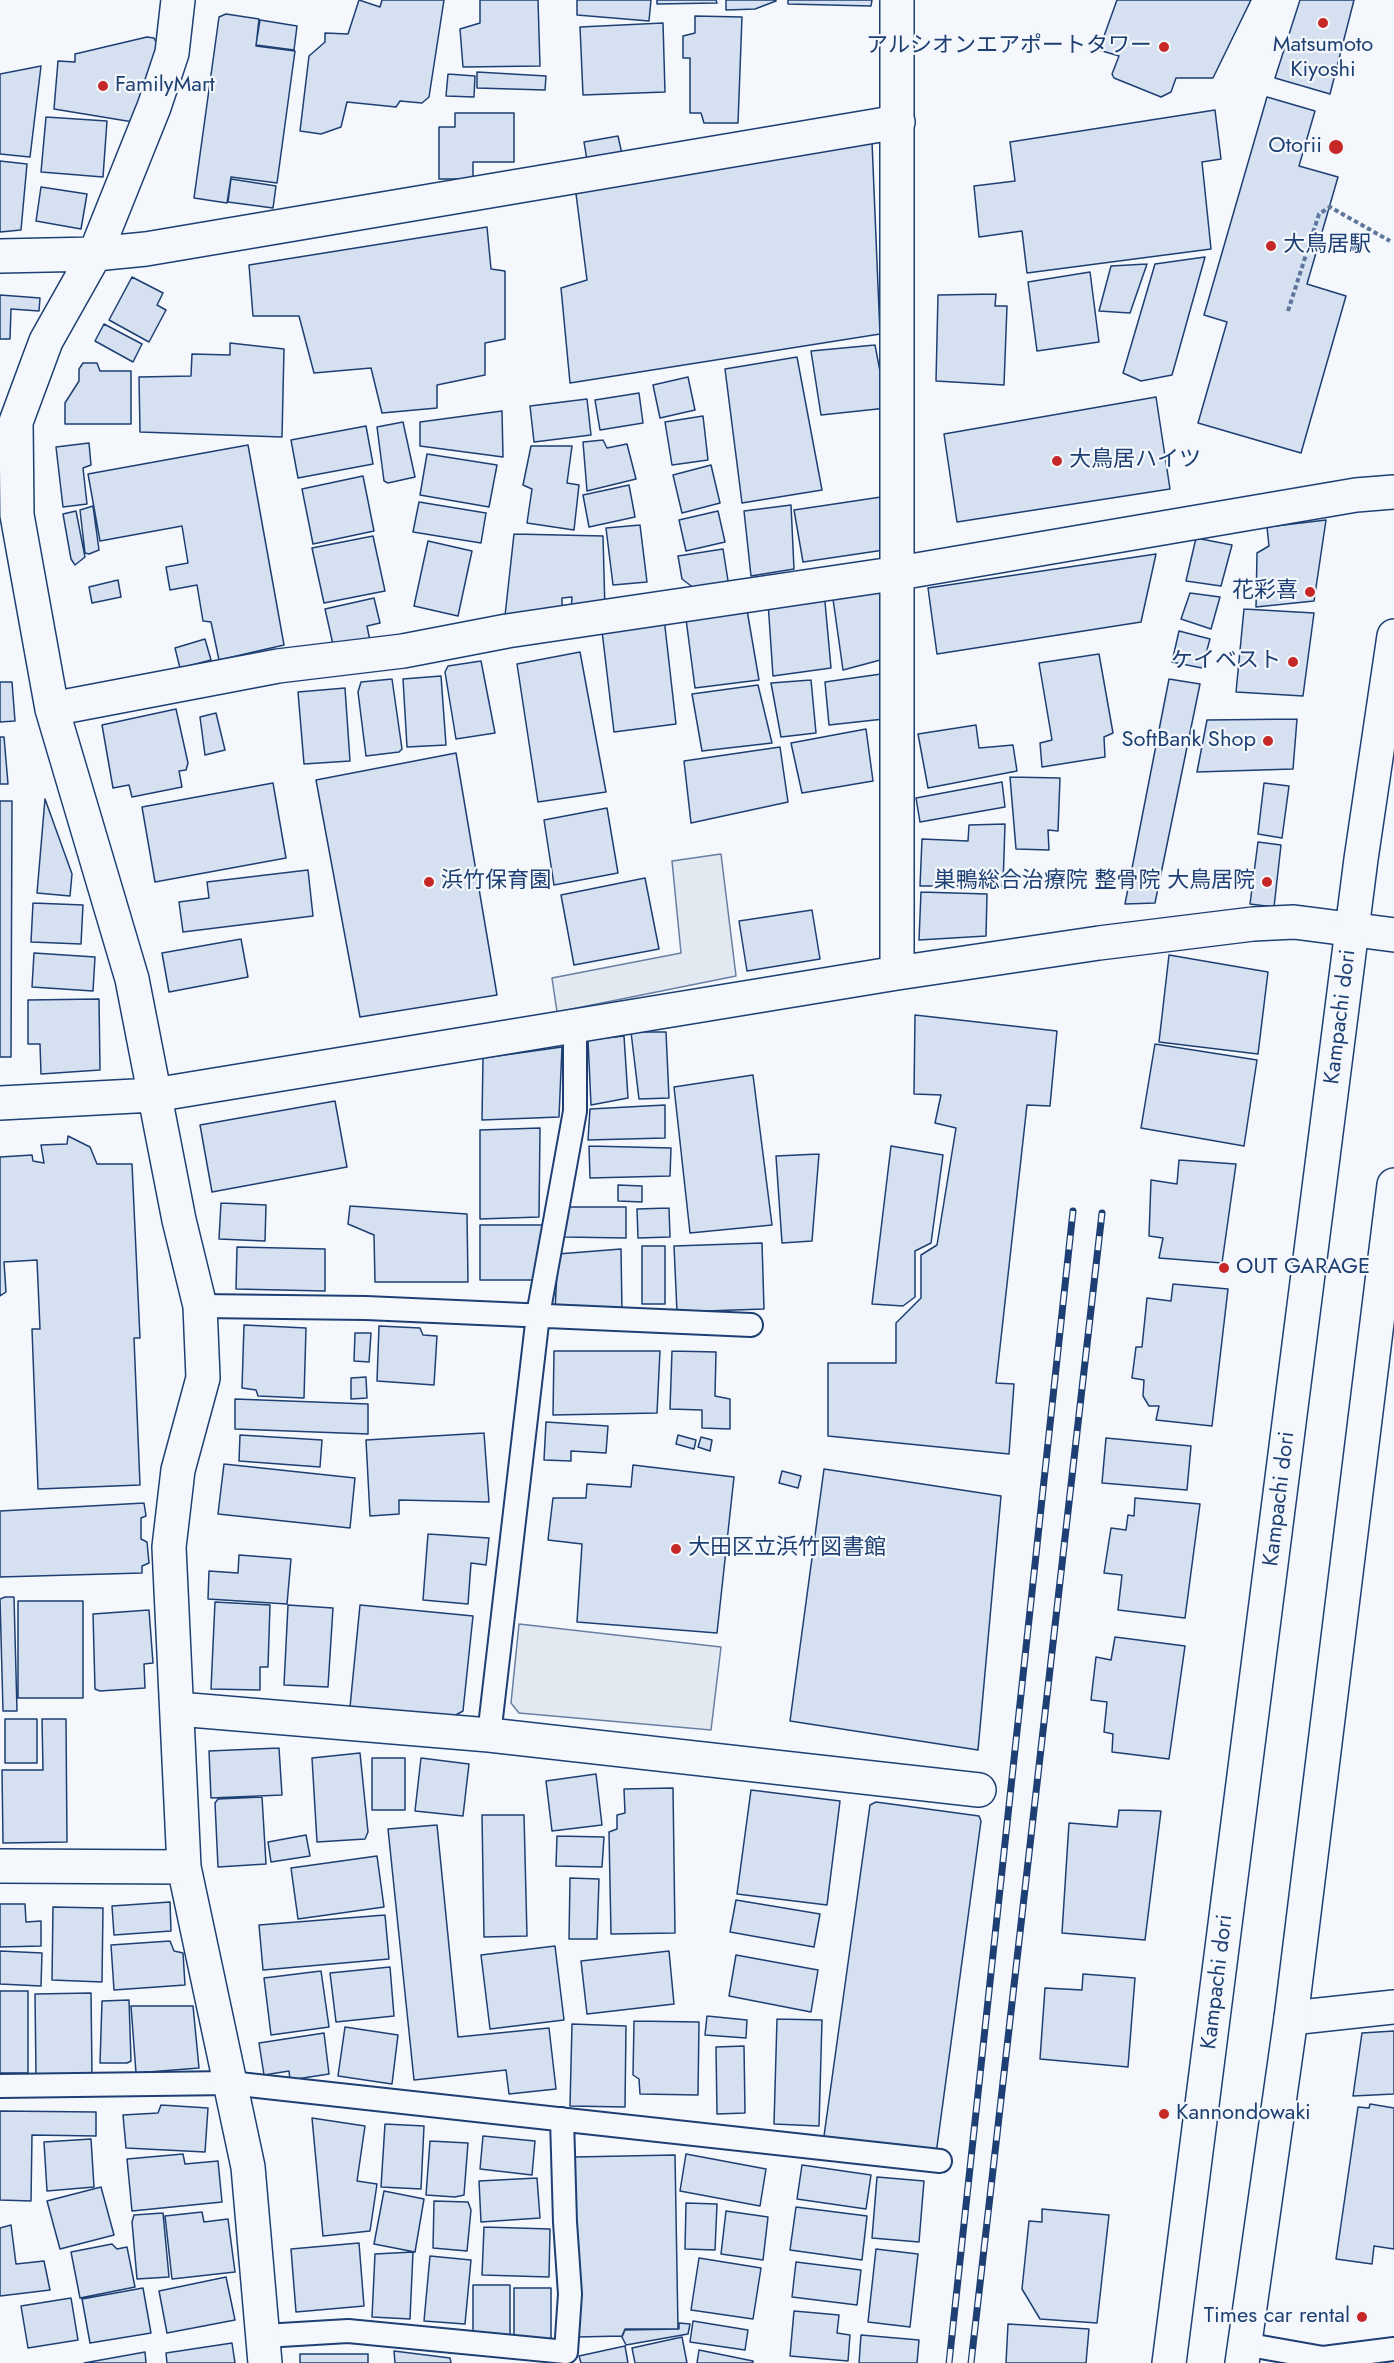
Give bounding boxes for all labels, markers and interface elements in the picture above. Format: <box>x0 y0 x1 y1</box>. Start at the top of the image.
marker: Matsumoto Kiyoshi <box>1316 16 1330 30</box>
place label: Matsumoto Kiyoshi <box>1273 33 1373 84</box>
place label: アルシオンエアポートタワー <box>866 34 1152 60</box>
marker: アルシオンエアポートタワー <box>1157 40 1171 54</box>
place label: FamilyMart <box>115 73 215 99</box>
marker: FamilyMart <box>96 79 110 93</box>
place label: Otorii <box>1268 134 1322 160</box>
marker: Otorii <box>1327 138 1345 156</box>
place label: 大鳥居駅 <box>1283 233 1371 259</box>
marker: 大鳥居駅 <box>1264 239 1278 253</box>
place label: 大鳥居ハイツ <box>1069 448 1201 474</box>
marker: 大鳥居ハイツ <box>1050 454 1064 468</box>
place label: 花彩喜 <box>1232 579 1298 605</box>
marker: 花彩喜 <box>1303 585 1317 599</box>
place label: ケイベスト <box>1171 649 1281 675</box>
marker: ケイベスト <box>1286 655 1300 669</box>
place label: SoftBank Shop <box>1122 728 1256 754</box>
marker: SoftBank Shop <box>1261 734 1275 748</box>
place label: 浜竹保育園 <box>441 869 551 895</box>
place label: 巣鴨総合治療院 整骨院 大鳥居院 <box>934 869 1255 895</box>
marker: 浜竹保育園 <box>422 875 436 889</box>
marker: 巣鴨総合治療院 整骨院 大鳥居院 <box>1260 875 1274 889</box>
street label: Kampachi dori <box>1320 948 1362 1086</box>
place label: OUT GARAGE <box>1236 1255 1370 1281</box>
marker: OUT GARAGE <box>1217 1261 1231 1275</box>
street label: Kampachi dori <box>1259 1430 1301 1568</box>
place label: 大田区立浜竹図書館 <box>688 1536 886 1562</box>
marker: 大田区立浜竹図書館 <box>669 1542 683 1556</box>
street label: Kampachi dori <box>1197 1913 1239 2051</box>
place label: Kannondowaki <box>1176 2101 1311 2127</box>
marker: Kannondowaki <box>1157 2107 1171 2121</box>
place label: Times car rental <box>1204 2304 1350 2330</box>
marker: Times car rental <box>1355 2310 1369 2324</box>

